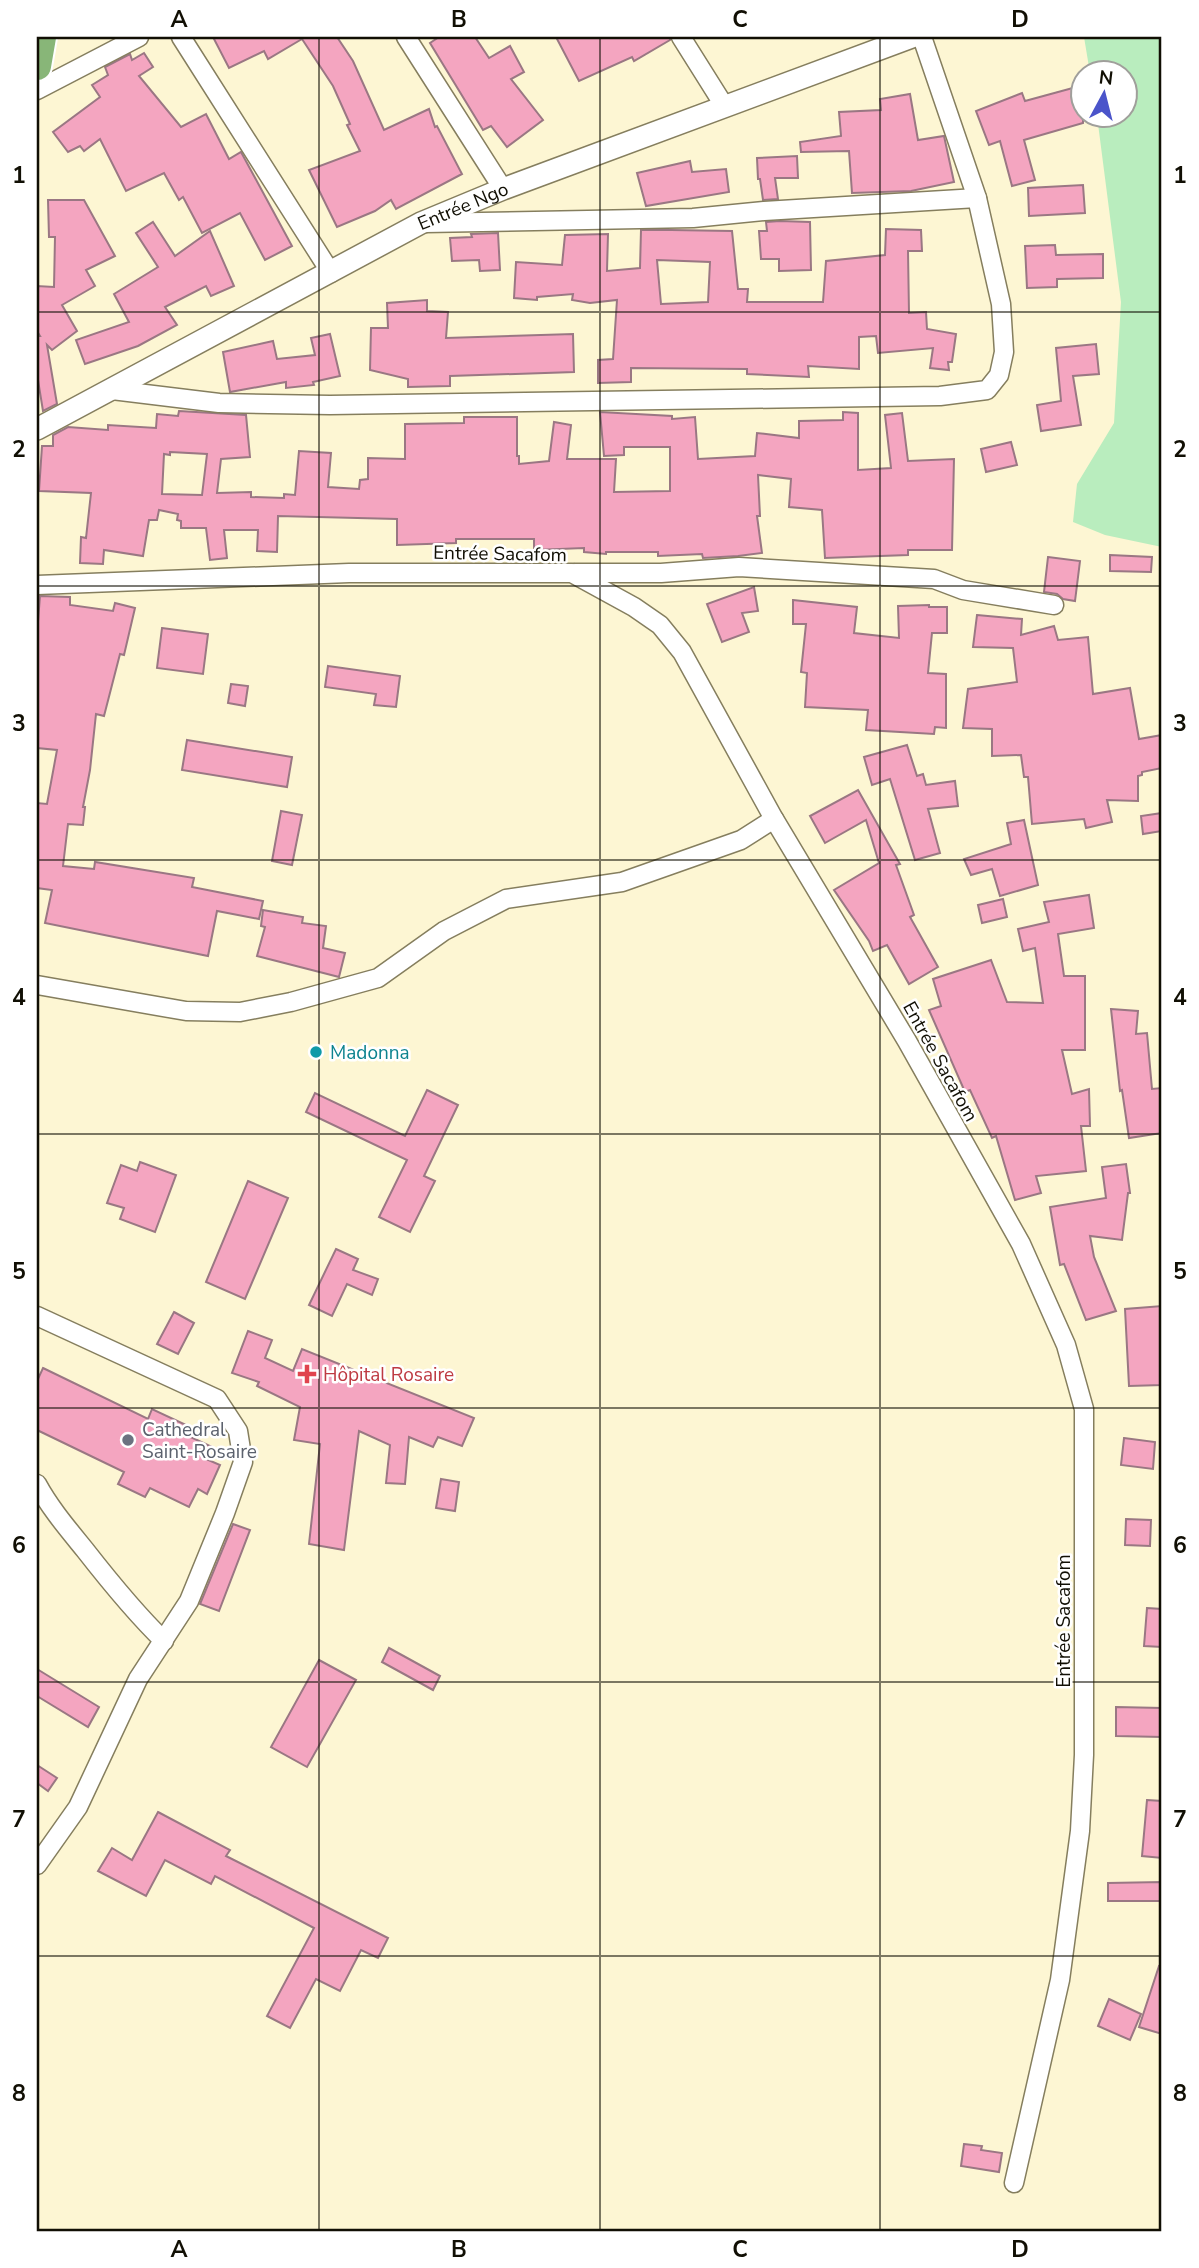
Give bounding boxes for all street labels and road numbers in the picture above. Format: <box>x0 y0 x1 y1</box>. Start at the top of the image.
street label: Entrée Ngo <box>414 176 513 237</box>
street label: Entrée Sacafom <box>433 540 567 568</box>
street label: Entrée Sacafom <box>896 997 984 1126</box>
street label: Entrée Sacafom <box>1051 1554 1077 1688</box>

